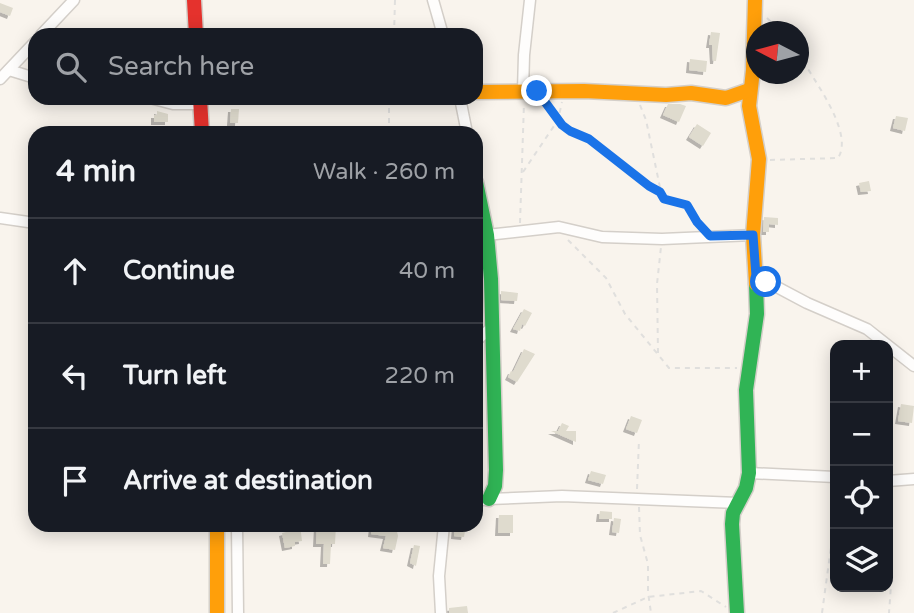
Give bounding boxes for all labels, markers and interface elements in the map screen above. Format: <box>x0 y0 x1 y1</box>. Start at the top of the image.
north arrow <box>746 21 809 84</box>
search box <box>28 28 483 105</box>
icon: search <box>52 48 90 86</box>
text: Search here <box>108 51 254 82</box>
route end <box>521 75 552 106</box>
text: 4 min <box>56 153 136 190</box>
text: Walk · 260 m <box>313 158 455 186</box>
icon: ahead <box>56 252 94 290</box>
text: Continue <box>123 255 235 286</box>
text: 40 m <box>399 257 455 285</box>
route start <box>750 266 781 297</box>
map controls <box>830 340 893 592</box>
button: + <box>830 340 893 403</box>
icon: left <box>56 357 94 395</box>
text: Turn left <box>123 360 226 391</box>
text: 220 m <box>385 362 455 390</box>
button: − <box>830 403 893 466</box>
icon: arrive <box>56 462 94 500</box>
text: Arrive at destination <box>123 465 373 496</box>
button: locate <box>830 466 893 529</box>
button: layers <box>830 529 893 592</box>

